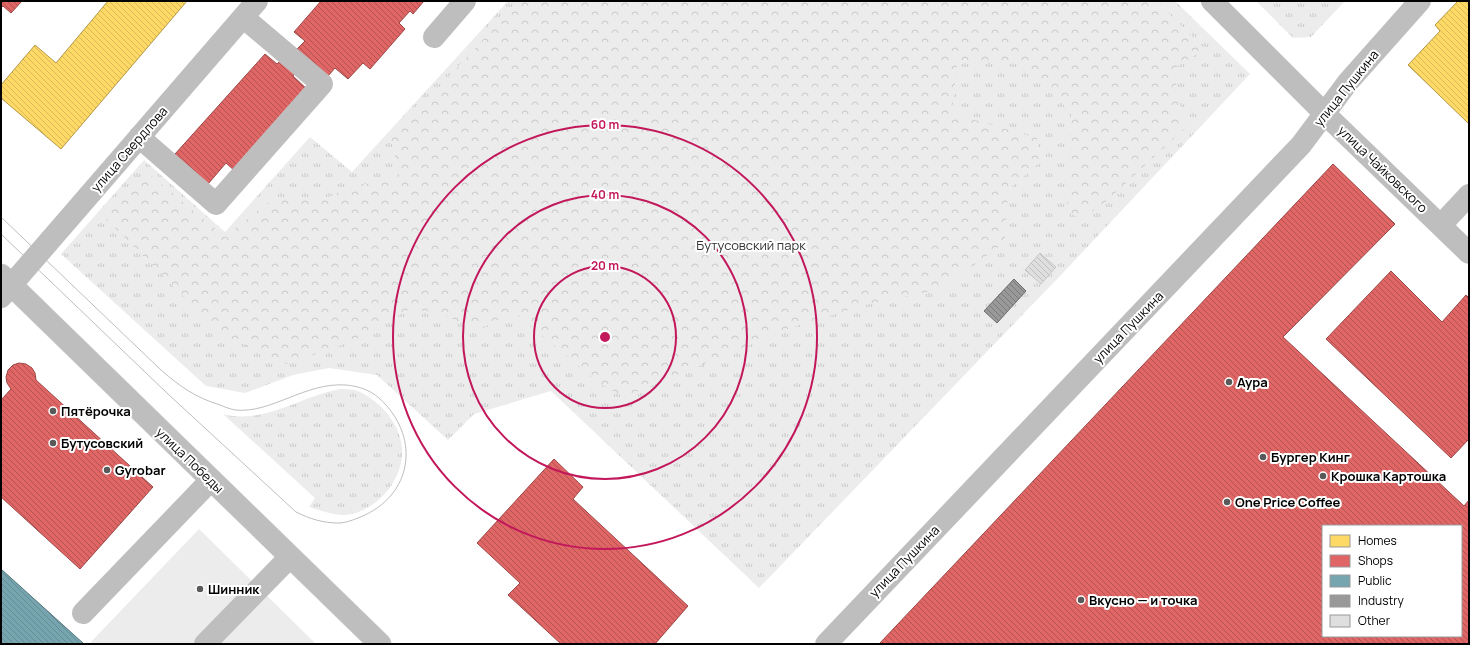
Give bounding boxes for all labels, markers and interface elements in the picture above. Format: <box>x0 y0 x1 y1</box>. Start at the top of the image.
street label: улица Пушкина <box>1309 46 1383 130</box>
street label: улица Свердлова <box>87 102 171 196</box>
text: 60 m <box>591 116 619 133</box>
street label: улица Чайковского <box>1334 121 1432 217</box>
text: 40 m <box>591 186 619 203</box>
park label: Бутусовский парк <box>696 236 806 254</box>
text: 20 m <box>591 257 619 274</box>
street label: улица Пушкина <box>1089 287 1167 367</box>
centre of rings <box>598 330 612 344</box>
place label: Аура <box>1237 373 1268 391</box>
marker: Аура <box>1224 377 1234 387</box>
place label: Пятёрочка <box>61 402 131 420</box>
marker: Пятёрочка <box>48 406 58 416</box>
street label: улица Победы <box>152 423 228 497</box>
place label: Бутусовский <box>61 434 143 452</box>
marker: Бутусовский <box>48 438 58 448</box>
place label: Бургер Кинг <box>1271 448 1350 466</box>
marker: Бургер Кинг <box>1258 452 1268 462</box>
place label: Gyrobar <box>115 461 166 479</box>
marker: Gyrobar <box>102 465 112 475</box>
place label: Крошка Картошка <box>1331 467 1446 485</box>
marker: Крошка Картошка <box>1318 471 1328 481</box>
place label: One Price Coffee <box>1235 493 1341 511</box>
marker: One Price Coffee <box>1222 497 1232 507</box>
street label: улица Пушкина <box>865 521 943 601</box>
legend <box>1322 525 1462 637</box>
text: Homes <box>1358 532 1397 549</box>
text: Shops <box>1358 552 1393 569</box>
text: Public <box>1358 572 1392 589</box>
place label: Шинник <box>208 580 260 598</box>
marker: Шинник <box>195 584 205 594</box>
place label: Вкусно — и точка <box>1089 591 1197 609</box>
text: Industry <box>1358 592 1404 609</box>
marker: Вкусно — и точка <box>1076 595 1086 605</box>
text: Other <box>1358 612 1391 629</box>

